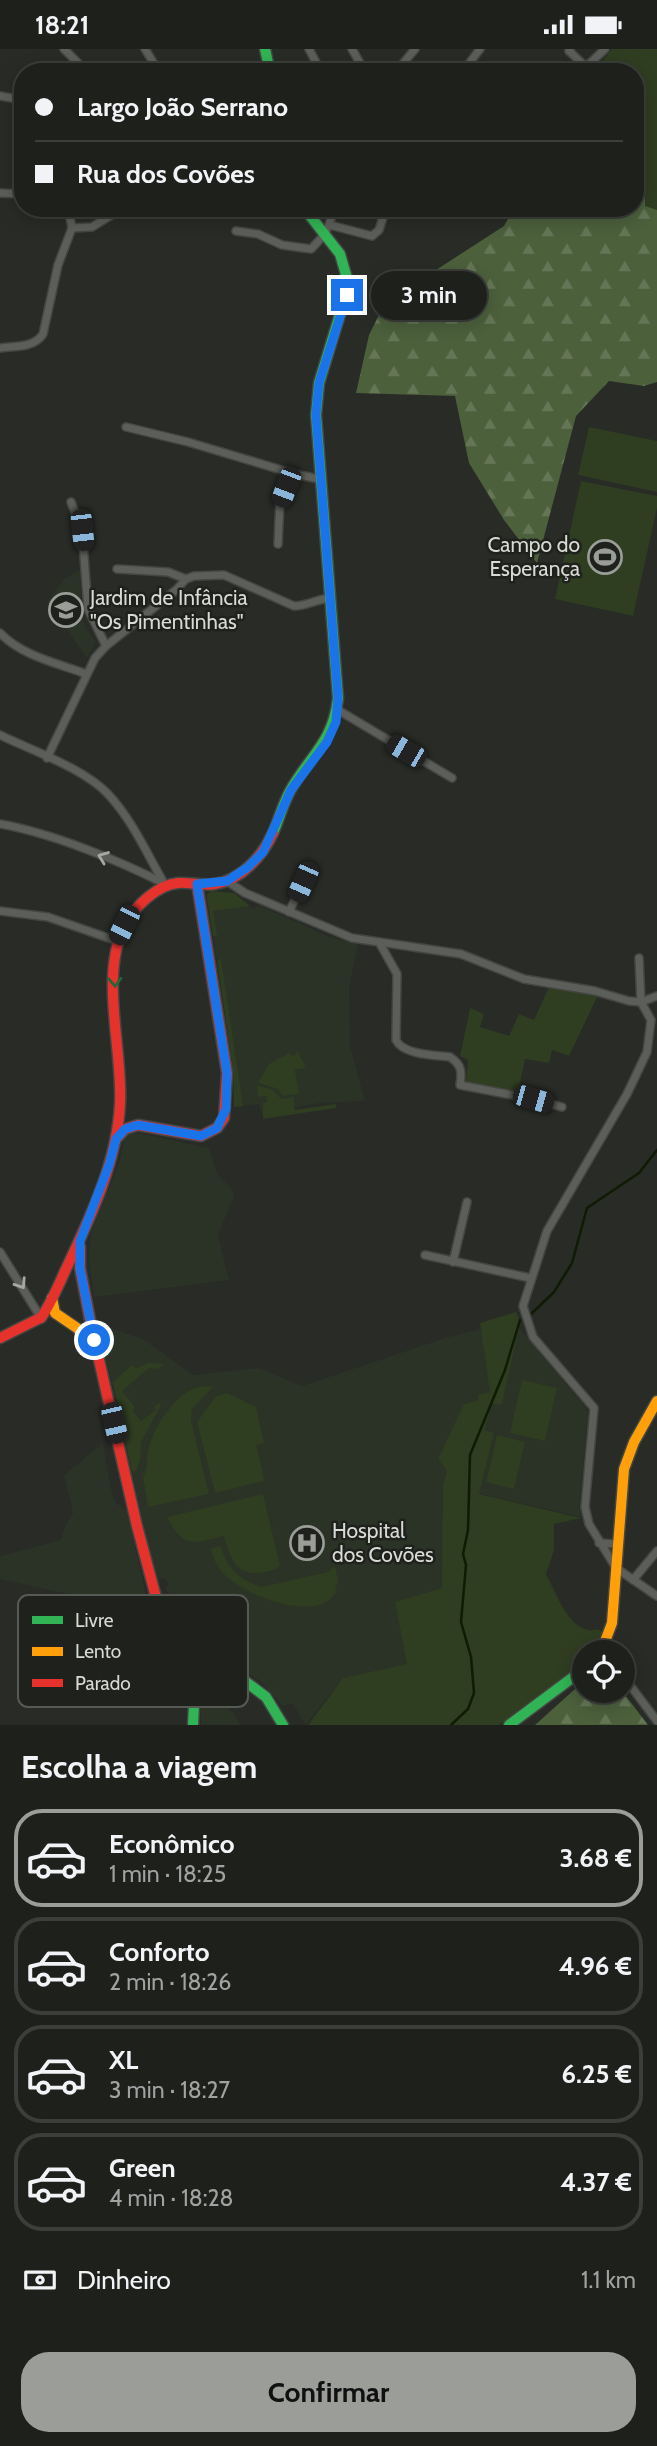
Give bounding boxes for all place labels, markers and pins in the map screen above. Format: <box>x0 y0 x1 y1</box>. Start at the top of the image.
place label: Campo do Esperança <box>487 532 580 581</box>
sports icon: Campo do Esperança <box>586 538 624 576</box>
place label: Jardim de Infância "Os Pimentinhas" <box>89 585 248 634</box>
school or university icon: Jardim de Infância "Os Pimentinhas" <box>47 591 85 629</box>
place label: Hospital dos Covões <box>332 1518 434 1567</box>
hospital icon: Hospital dos Covões <box>288 1524 326 1562</box>

